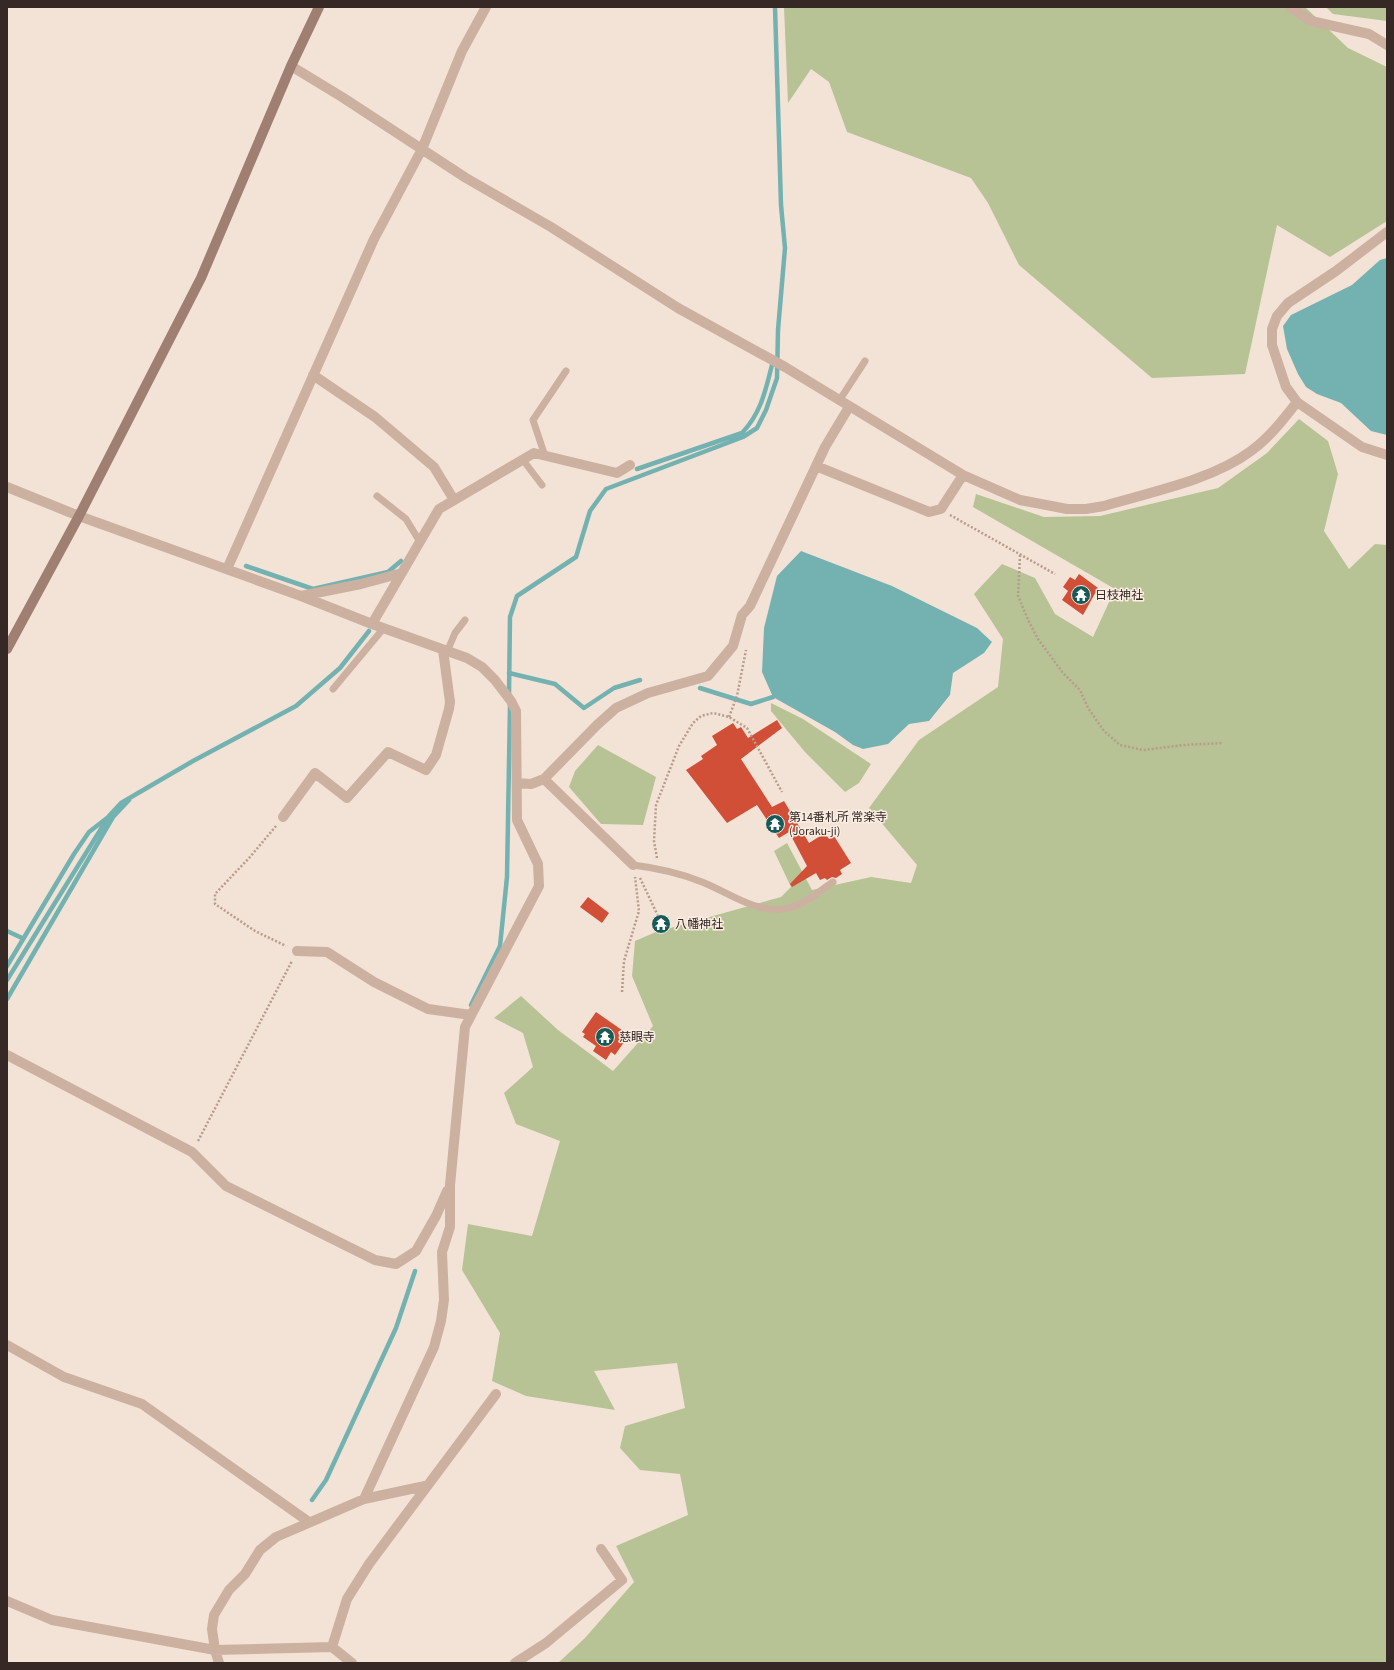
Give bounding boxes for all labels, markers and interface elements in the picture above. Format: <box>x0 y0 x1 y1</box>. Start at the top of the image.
temple icon: 日枝神社 <box>1070 584 1092 606</box>
place label: 日枝神社 <box>1095 587 1143 604</box>
place label: 第14番札所 常楽寺 (Joraku-ji) <box>789 809 887 840</box>
temple icon: 第14番札所 常楽寺 (Joraku-ji) <box>764 813 786 835</box>
temple icon: 八幡神社 <box>650 913 672 935</box>
place label: 八幡神社 <box>675 916 723 933</box>
temple icon: 慈眼寺 <box>594 1026 616 1048</box>
place label: 慈眼寺 <box>619 1029 655 1046</box>

